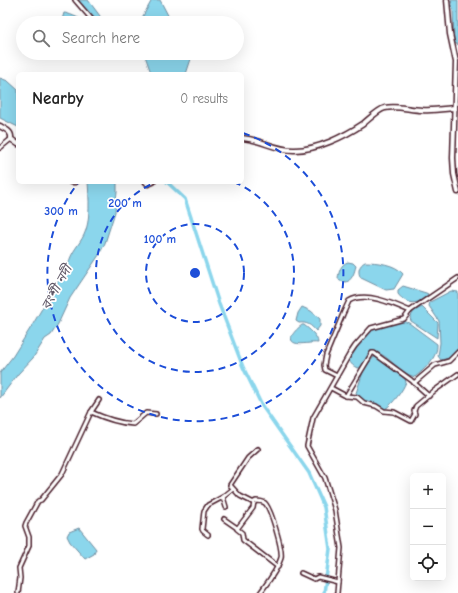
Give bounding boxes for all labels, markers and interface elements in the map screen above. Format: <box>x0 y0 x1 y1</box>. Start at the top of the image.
search box <box>16 16 244 60</box>
icon: search <box>30 27 52 49</box>
text: Search here <box>62 29 140 47</box>
text: Nearby <box>32 89 83 108</box>
text: 0 results <box>180 91 228 106</box>
text: 200 m <box>108 196 142 210</box>
text: 300 m <box>44 204 78 218</box>
text: 100 m <box>144 232 176 246</box>
water label: বংশী নদী <box>38 260 76 312</box>
centre of rings <box>188 266 202 280</box>
map controls <box>410 473 446 581</box>
button: + <box>410 473 446 509</box>
button: − <box>410 509 446 545</box>
button: locate <box>410 545 446 581</box>

